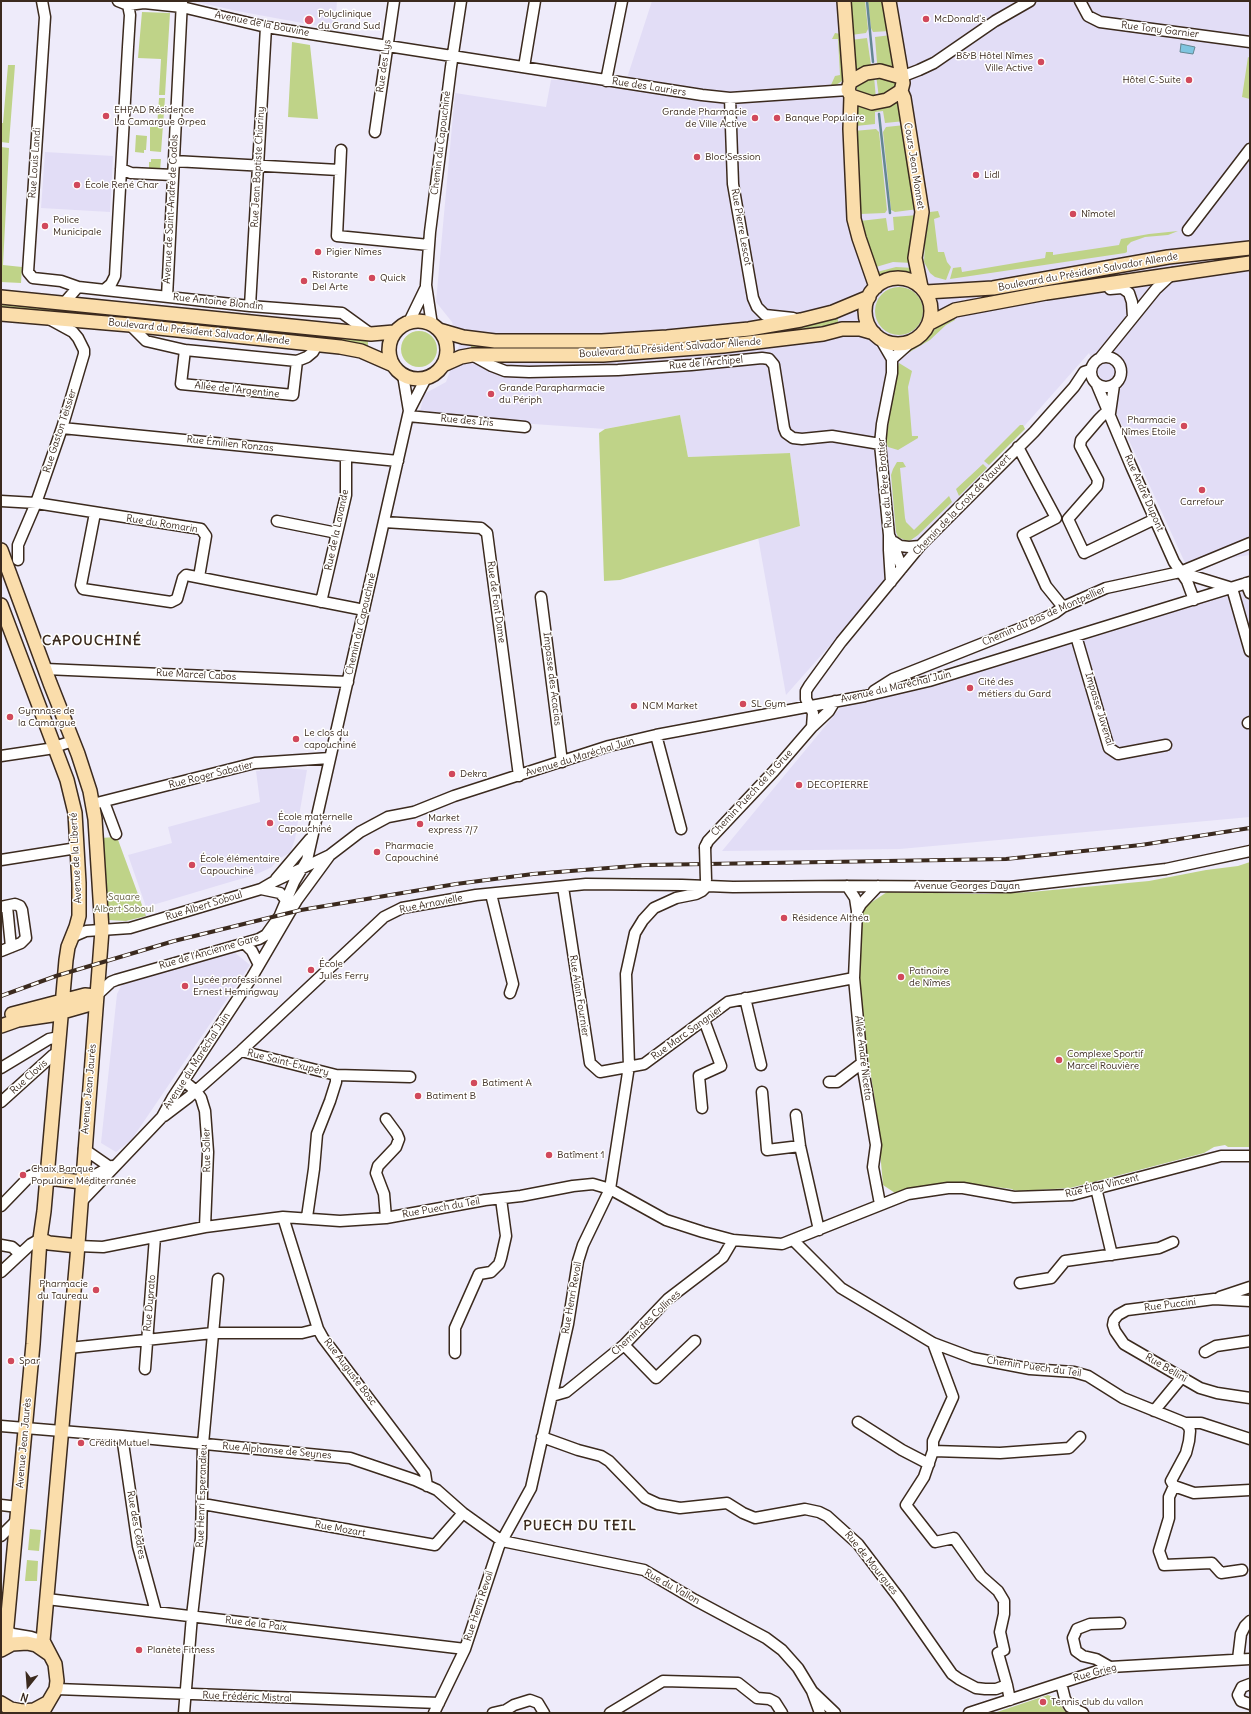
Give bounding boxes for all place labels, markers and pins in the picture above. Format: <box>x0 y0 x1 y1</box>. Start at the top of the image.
place label: Polyclinique du Grand Sud <box>318 8 380 32</box>
place label: McDonald's <box>934 13 986 25</box>
marker: Polyclinique du Grand Sud <box>303 14 315 26</box>
marker: McDonald's <box>921 14 931 24</box>
place label: B&B Hôtel Nîmes Ville Active <box>956 50 1033 74</box>
marker: B&B Hôtel Nîmes Ville Active <box>1036 57 1046 67</box>
place label: Hôtel C-Suite <box>1122 74 1181 86</box>
marker: Hôtel C-Suite <box>1184 75 1194 85</box>
place label: EHPAD Résidence La Camargue Orpea <box>114 104 206 128</box>
place label: Grande Pharmacie de Ville Active <box>662 106 747 130</box>
marker: EHPAD Résidence La Camargue Orpea <box>101 111 111 121</box>
place label: Banque Populaire <box>785 112 864 124</box>
marker: Grande Pharmacie de Ville Active <box>750 113 760 123</box>
marker: Banque Populaire <box>772 113 782 123</box>
place label: Bloc Session <box>705 151 761 163</box>
marker: Bloc Session <box>692 152 702 162</box>
place label: Lidl <box>984 169 1000 181</box>
marker: Lidl <box>971 170 981 180</box>
place label: École René Char <box>85 179 159 191</box>
marker: École René Char <box>72 180 82 190</box>
place label: Nîmotel <box>1081 208 1115 220</box>
marker: Nîmotel <box>1068 209 1078 219</box>
place label: Police Municipale <box>53 214 101 238</box>
marker: Police Municipale <box>40 221 50 231</box>
place label: Pigier Nîmes <box>326 246 382 258</box>
marker: Pigier Nîmes <box>313 247 323 257</box>
place label: Ristorante Del Arte <box>312 269 358 292</box>
place label: Quick <box>380 272 406 284</box>
marker: Quick <box>367 273 377 283</box>
marker: Ristorante Del Arte <box>299 276 309 286</box>
place label: Grande Parapharmacie du Périph <box>499 382 605 406</box>
marker: Grande Parapharmacie du Périph <box>486 389 496 399</box>
place label: Pharmacie Nîmes Etoile <box>1121 414 1176 438</box>
marker: Pharmacie Nîmes Etoile <box>1179 421 1189 431</box>
marker: Carrefour <box>1197 485 1207 495</box>
place label: Carrefour <box>1180 496 1224 508</box>
place label: Cité des métiers du Gard <box>978 676 1051 700</box>
marker: Cité des métiers du Gard <box>965 683 975 693</box>
place label: SL Gym <box>751 698 786 710</box>
marker: SL Gym <box>738 699 748 709</box>
place label: NCM Market <box>642 700 698 712</box>
marker: NCM Market <box>629 701 639 711</box>
place label: Gymnase de la Camargue <box>18 705 76 728</box>
marker: Gymnase de la Camargue <box>5 712 15 722</box>
place label: Le clos du capouchiné <box>304 727 356 750</box>
marker: Le clos du capouchiné <box>291 734 301 744</box>
place label: Dekra <box>460 768 487 780</box>
marker: Dekra <box>447 769 457 779</box>
place label: DECOPIERRE <box>807 779 869 791</box>
marker: DECOPIERRE <box>794 780 804 790</box>
place label: École maternelle Capouchiné <box>278 811 353 834</box>
place label: Market express 7/7 <box>428 812 478 836</box>
marker: École maternelle Capouchiné <box>265 818 275 828</box>
marker: Market express 7/7 <box>415 819 425 829</box>
place label: Pharmacie Capouchiné <box>385 840 439 864</box>
marker: Pharmacie Capouchiné <box>372 847 382 857</box>
place label: École élémentaire Capouchiné <box>200 853 280 876</box>
marker: École élémentaire Capouchiné <box>187 860 197 870</box>
place label: Résidence Althéa <box>792 912 869 924</box>
marker: Résidence Althéa <box>779 913 789 923</box>
place label: École Jules Ferry <box>319 958 369 982</box>
marker: École Jules Ferry <box>306 965 316 975</box>
place label: Patinoire de Nîmes <box>909 965 950 988</box>
marker: Patinoire de Nîmes <box>896 972 906 982</box>
place label: Lycée professionnel Ernest Hemingway <box>193 974 282 998</box>
marker: Lycée professionnel Ernest Hemingway <box>180 981 190 991</box>
place label: Complexe Sportif Marcel Rouvière <box>1067 1048 1143 1072</box>
marker: Complexe Sportif Marcel Rouvière <box>1054 1055 1064 1065</box>
place label: Batiment A <box>482 1077 532 1089</box>
marker: Batiment A <box>469 1078 479 1088</box>
place label: Batiment B <box>426 1090 476 1102</box>
marker: Batiment B <box>413 1091 423 1101</box>
place label: Batîment 1 <box>557 1149 604 1161</box>
marker: Batîment 1 <box>544 1150 554 1160</box>
place label: Chaix Banque Populaire Méditerranée <box>31 1163 136 1186</box>
marker: Chaix Banque Populaire Méditerranée <box>18 1170 28 1180</box>
place label: Pharmacie du Taureau <box>37 1278 88 1302</box>
marker: Pharmacie du Taureau <box>91 1285 101 1295</box>
place label: Spar <box>19 1355 40 1367</box>
marker: Spar <box>6 1356 16 1366</box>
place label: Crédit Mutuel <box>89 1437 149 1449</box>
marker: Crédit Mutuel <box>76 1438 86 1448</box>
place label: Planète Fitness <box>147 1644 215 1656</box>
marker: Planète Fitness <box>134 1645 144 1655</box>
place label: Tennis club du vallon <box>1051 1696 1143 1708</box>
marker: Tennis club du vallon <box>1038 1697 1048 1707</box>

